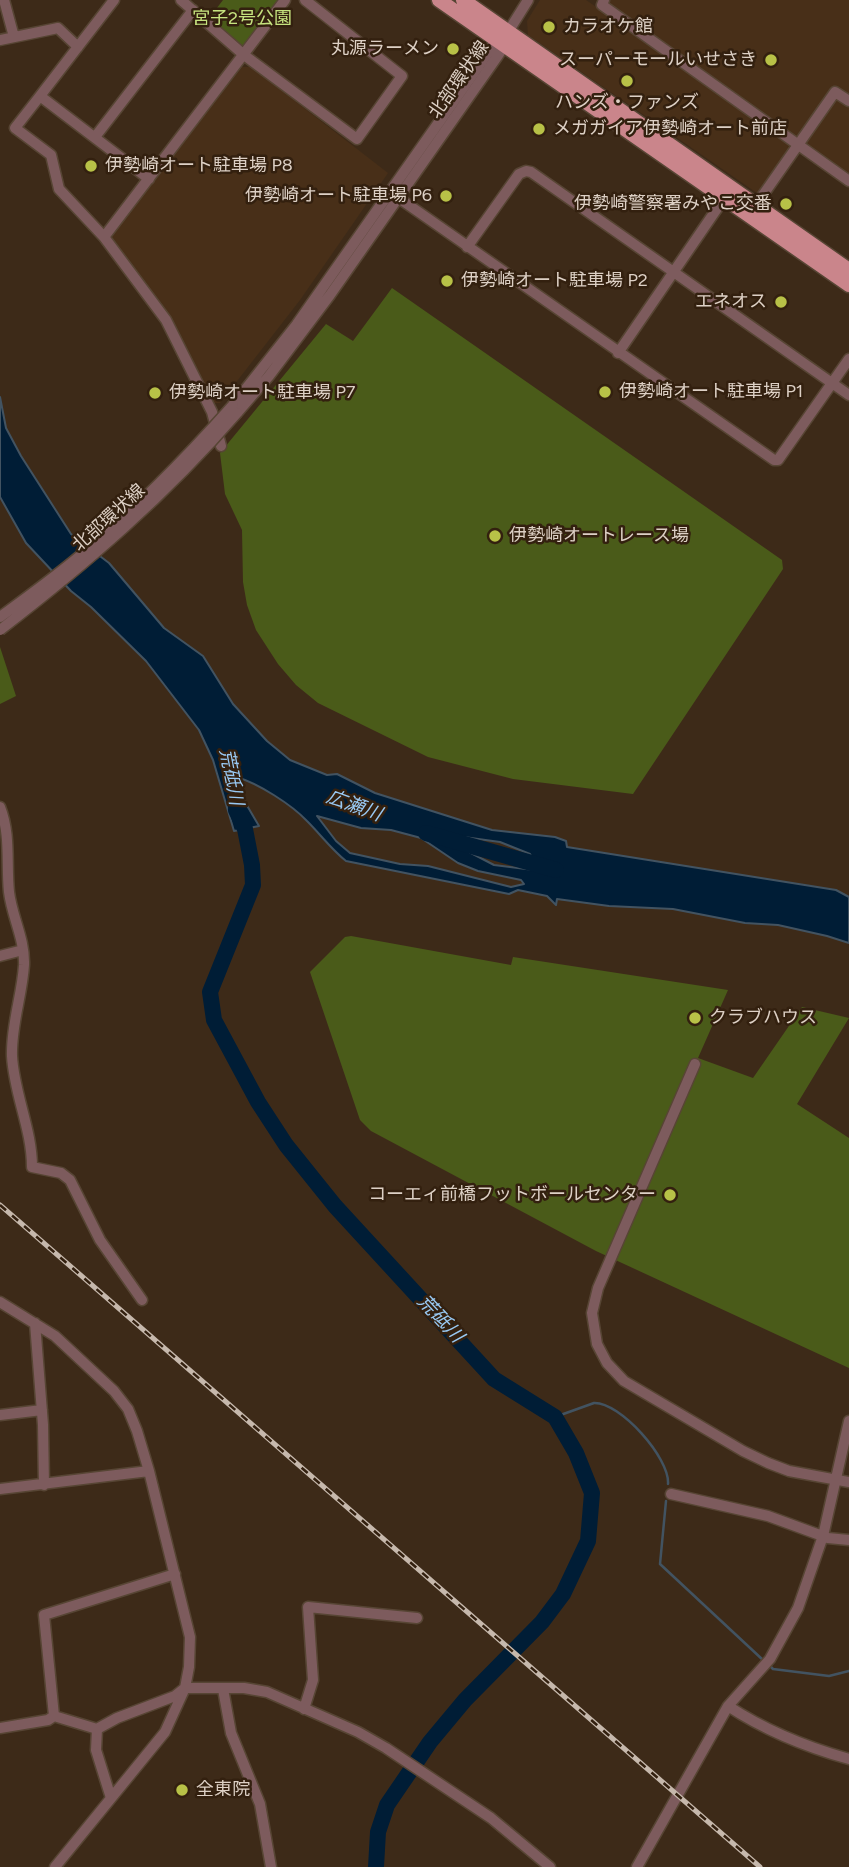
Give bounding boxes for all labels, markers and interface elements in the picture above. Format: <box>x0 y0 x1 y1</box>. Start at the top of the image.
park label: 宮子2号公園 <box>192 8 292 30</box>
place label: カラオケ館 <box>563 16 653 38</box>
marker: カラオケ館 <box>541 19 557 35</box>
street label: 北部環状線 <box>424 37 494 123</box>
place label: 丸源ラーメン <box>331 38 439 60</box>
marker: 丸源ラーメン <box>445 41 461 57</box>
place label: スーパーモールいせさき <box>559 49 757 71</box>
marker: スーパーモールいせさき <box>763 52 779 68</box>
marker: ハンズ・ファンズ <box>619 73 635 89</box>
place label: ハンズ・ファンズ <box>555 92 699 114</box>
place label: メガガイア伊勢崎オート前店 <box>553 118 787 140</box>
marker: メガガイア伊勢崎オート前店 <box>531 121 547 137</box>
place label: 伊勢崎オート駐車場 P8 <box>105 155 293 177</box>
marker: 伊勢崎オート駐車場 P8 <box>83 158 99 174</box>
place label: 伊勢崎オート駐車場 P6 <box>245 185 432 207</box>
marker: 伊勢崎オート駐車場 P6 <box>438 188 454 204</box>
place label: 伊勢崎警察署みやこ交番 <box>574 193 772 215</box>
marker: 伊勢崎警察署みやこ交番 <box>778 196 794 212</box>
place label: 伊勢崎オート駐車場 P2 <box>461 270 648 292</box>
marker: 伊勢崎オート駐車場 P2 <box>439 273 455 289</box>
place label: エネオス <box>695 291 767 313</box>
marker: エネオス <box>773 294 789 310</box>
place label: 伊勢崎オート駐車場 P1 <box>619 381 803 403</box>
place label: 伊勢崎オート駐車場 P7 <box>169 382 356 404</box>
marker: 伊勢崎オート駐車場 P1 <box>597 384 613 400</box>
marker: 伊勢崎オート駐車場 P7 <box>147 385 163 401</box>
street label: 北部環状線 <box>68 480 150 556</box>
place label: 伊勢崎オートレース場 <box>509 525 689 547</box>
marker: 伊勢崎オートレース場 <box>487 528 503 544</box>
water label: 荒砥川 <box>214 747 248 807</box>
water label: 広瀬川 <box>323 786 385 826</box>
place label: クラブハウス <box>709 1007 817 1029</box>
marker: クラブハウス <box>687 1010 703 1026</box>
place label: コーエィ前橋フットボールセンター <box>368 1184 656 1206</box>
marker: コーエィ前橋フットボールセンター <box>662 1187 678 1203</box>
water label: 荒砥川 <box>412 1290 468 1348</box>
place label: 全東院 <box>196 1779 250 1801</box>
marker: 全東院 <box>174 1782 190 1798</box>

